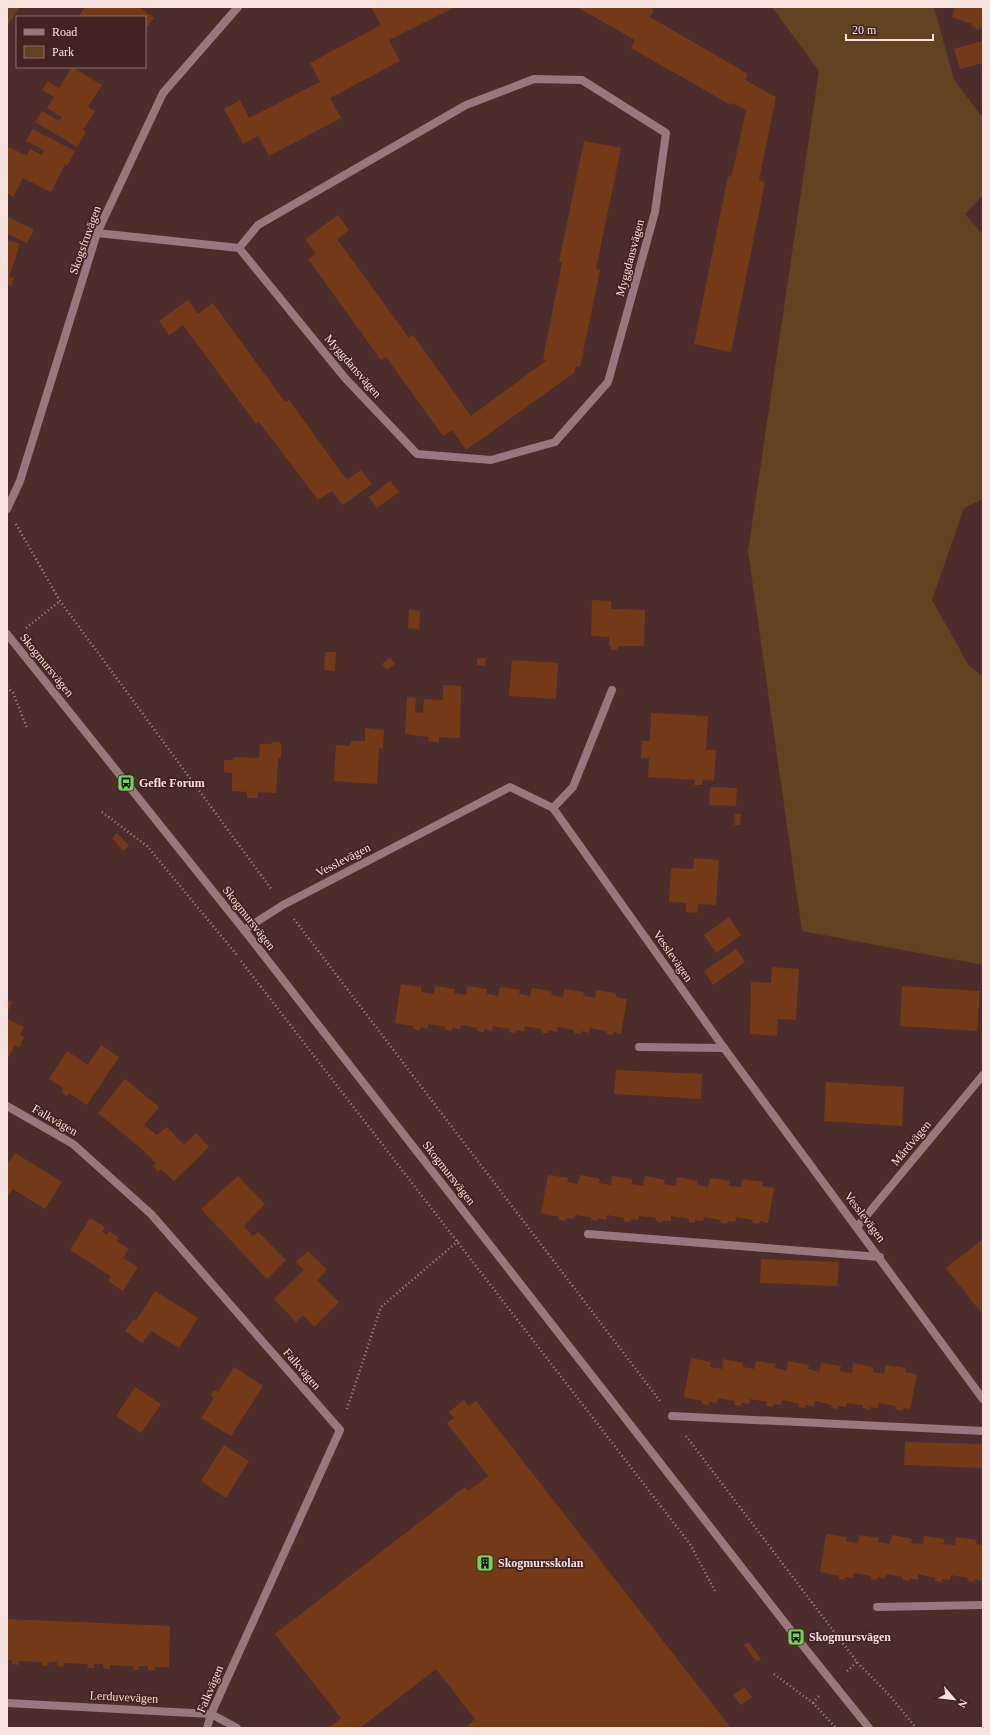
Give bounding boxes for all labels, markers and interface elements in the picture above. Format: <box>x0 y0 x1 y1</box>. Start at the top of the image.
legend <box>16 16 146 68</box>
scale bar <box>846 16 933 42</box>
text: 20 m <box>852 23 877 37</box>
text: Road <box>52 25 77 39</box>
text: Park <box>52 45 74 59</box>
street label: Skogsfruvägen <box>66 204 104 276</box>
street label: Myggdansvägen <box>613 218 647 298</box>
street label: Myggdansvägen <box>322 331 384 401</box>
street label: Skogmursvägen <box>17 631 77 699</box>
bus stop icon: Gefle Forum <box>116 773 136 793</box>
place label: Gefle Forum <box>139 776 205 790</box>
street label: Vesslevägen <box>313 840 373 880</box>
street label: Skogmursvägen <box>220 883 278 953</box>
street label: Vesslevägen <box>650 928 696 984</box>
street label: Falkvägen <box>30 1101 80 1139</box>
street label: Mårdvägen <box>888 1118 934 1168</box>
street label: Skogmursvägen <box>420 1138 478 1208</box>
street label: Vesslevägen <box>842 1189 888 1245</box>
street label: Falkvägen <box>280 1346 324 1392</box>
building icon: Skogmursskolan <box>475 1553 495 1573</box>
place label: Skogmursskolan <box>498 1556 584 1570</box>
bus stop icon: Skogmursvägen <box>786 1627 806 1647</box>
place label: Skogmursvägen <box>809 1630 891 1644</box>
street label: Falkvägen <box>194 1663 226 1715</box>
north arrow <box>934 1679 974 1719</box>
street label: Lerduvevägen <box>89 1688 159 1706</box>
text: N <box>956 1697 970 1710</box>

